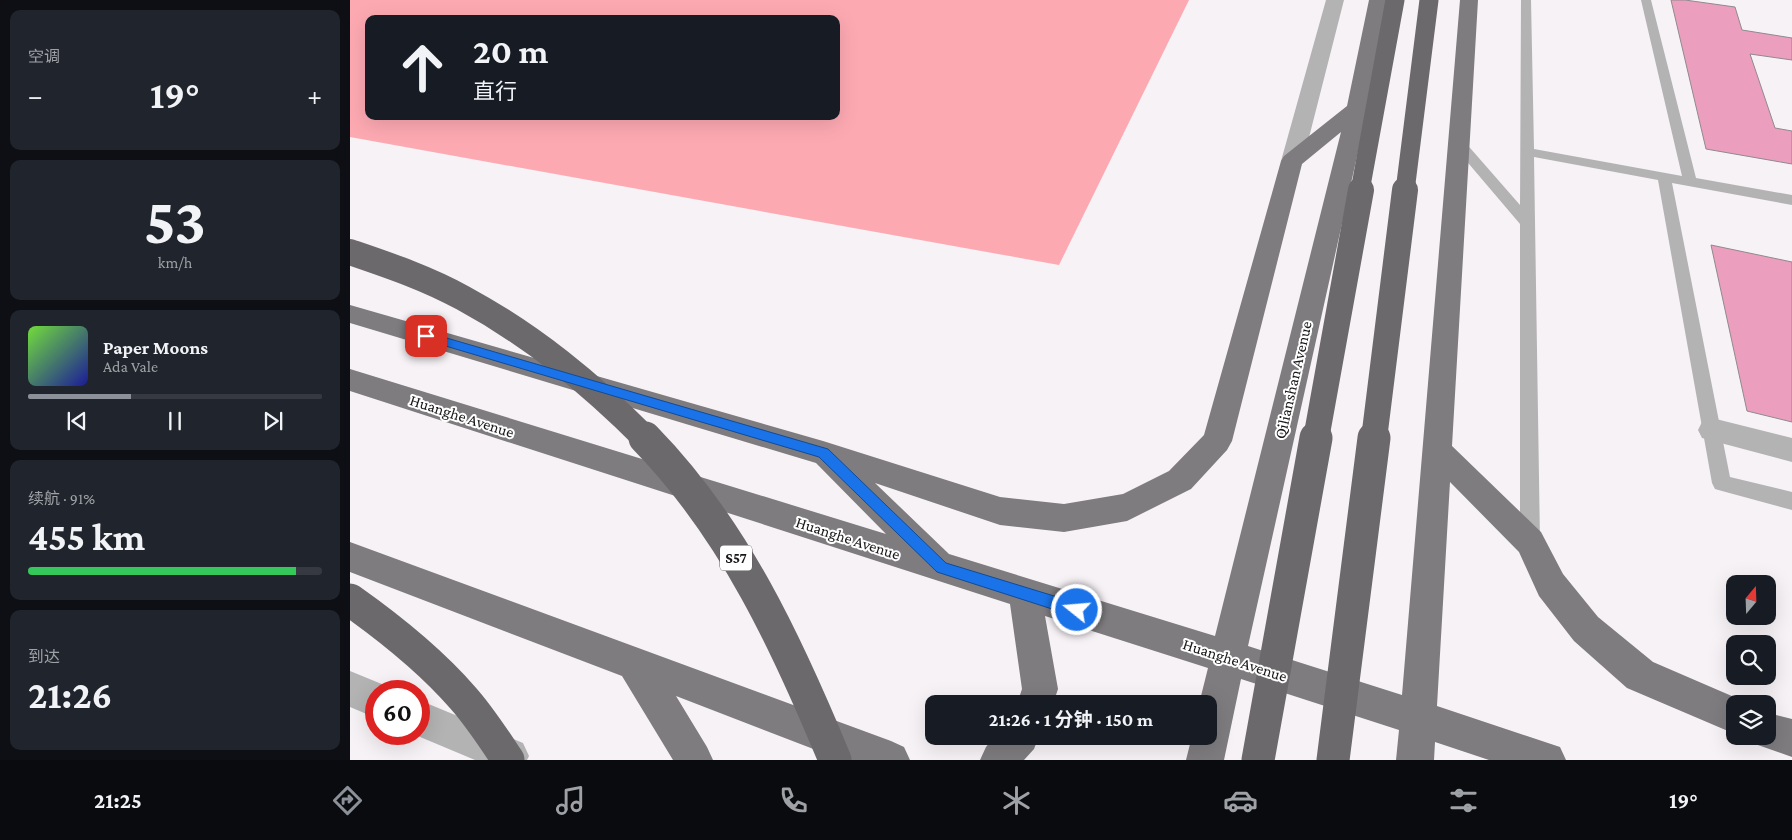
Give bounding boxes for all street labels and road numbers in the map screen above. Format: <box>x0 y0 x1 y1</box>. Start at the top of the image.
street label: Qilianshan Avenue <box>1271 319 1315 441</box>
street label: Huanghe Avenue <box>407 391 516 442</box>
street label: Huanghe Avenue <box>793 513 902 564</box>
road number: S57 <box>720 546 752 570</box>
street label: Huanghe Avenue <box>1180 635 1289 686</box>

